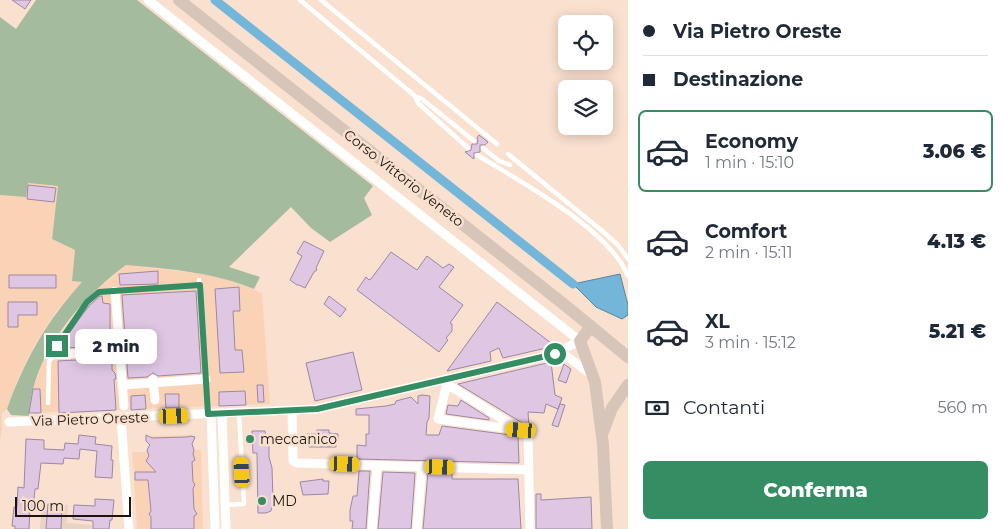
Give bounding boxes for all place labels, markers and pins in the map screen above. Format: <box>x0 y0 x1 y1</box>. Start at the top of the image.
place label: meccanico <box>260 430 337 448</box>
marker: meccanico <box>244 433 256 445</box>
place label: MD <box>272 492 297 510</box>
marker: MD <box>256 495 268 507</box>

